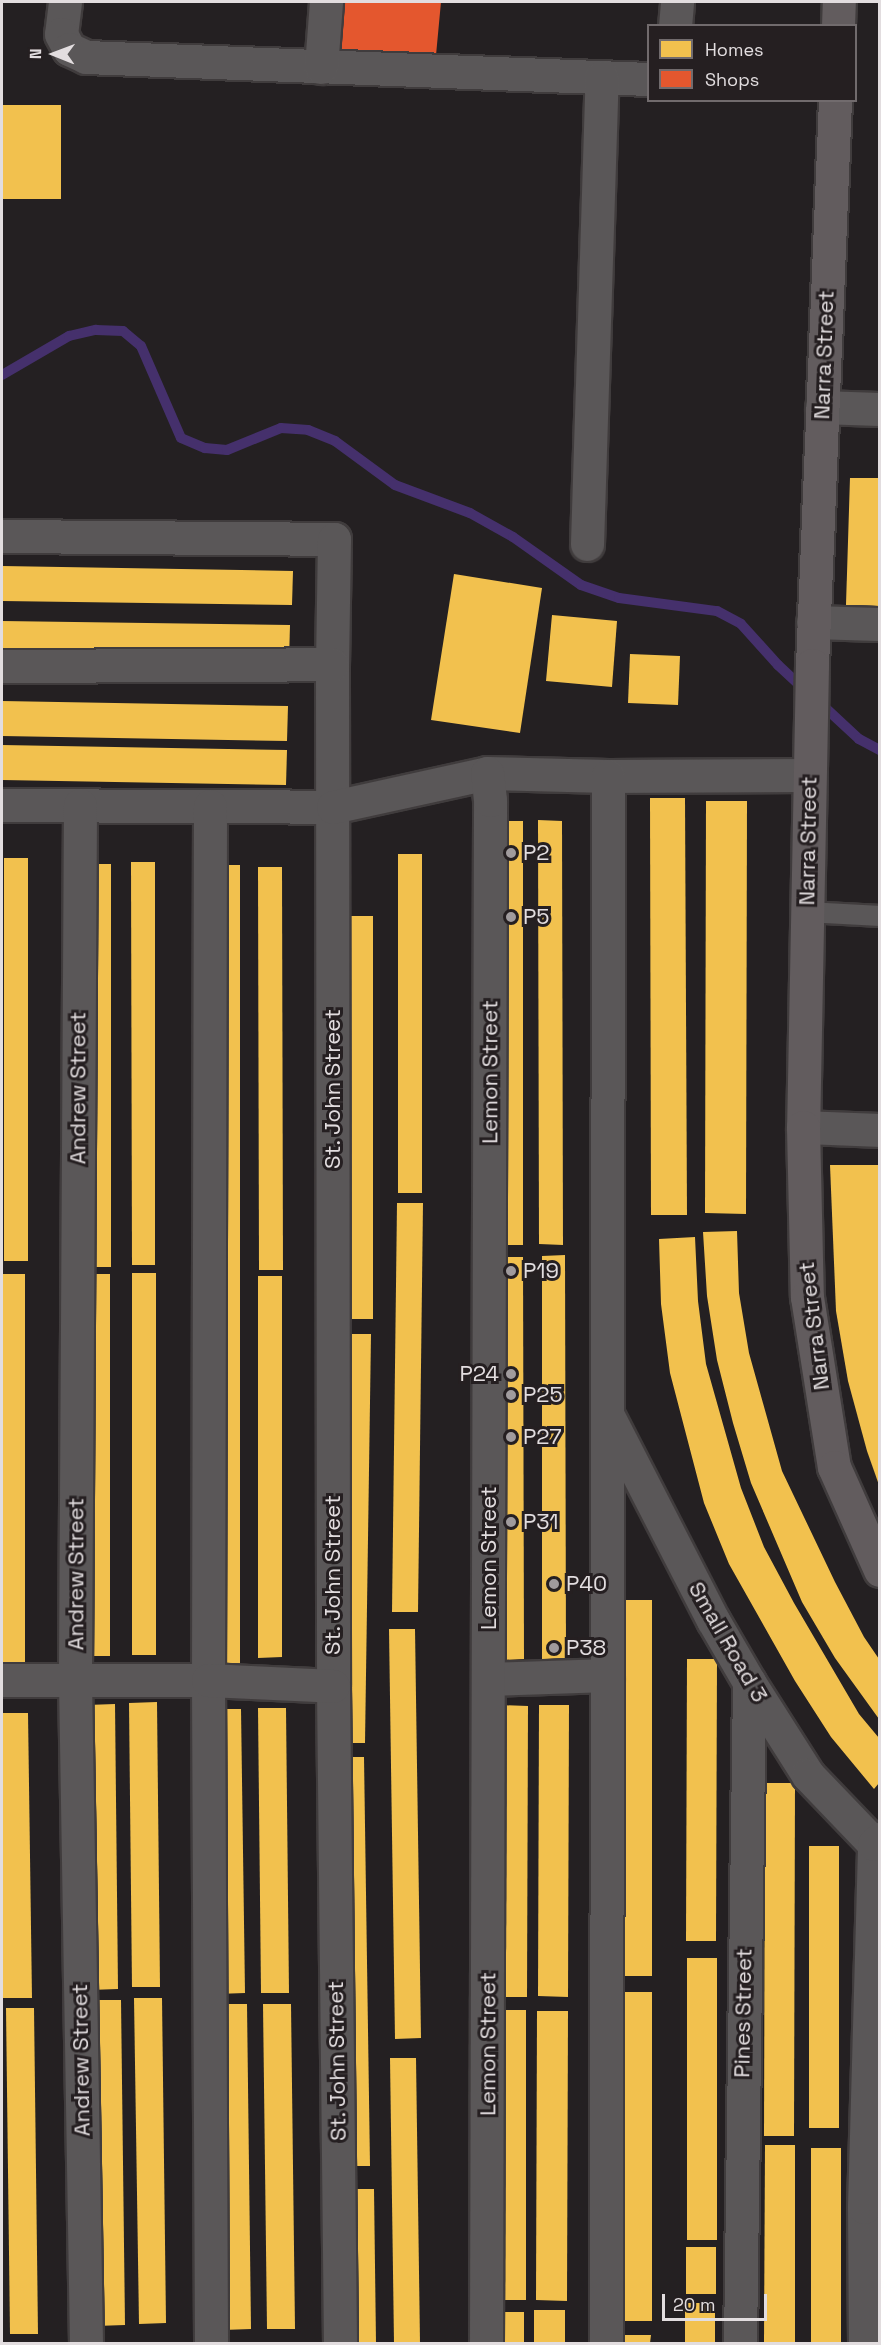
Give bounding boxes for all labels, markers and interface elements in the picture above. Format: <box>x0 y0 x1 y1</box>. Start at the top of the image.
north arrow <box>24 24 84 84</box>
legend <box>647 24 857 102</box>
text: Homes <box>705 38 764 61</box>
text: N <box>25 48 46 59</box>
text: Shops <box>705 68 759 91</box>
street label: Narra Street <box>809 290 839 420</box>
street label: Narra Street <box>794 776 822 906</box>
place label: P2 <box>523 840 549 866</box>
marker: P2 <box>504 846 518 860</box>
place label: P5 <box>523 904 549 930</box>
marker: P5 <box>504 910 518 924</box>
street label: Lemon Street <box>477 1000 503 1144</box>
street label: St. John Street <box>320 1009 346 1169</box>
street label: Andrew Street <box>65 1012 91 1164</box>
place label: P19 <box>523 1258 559 1284</box>
street label: Narra Street <box>793 1260 835 1392</box>
marker: P19 <box>504 1264 518 1278</box>
place label: P24 <box>459 1361 499 1387</box>
marker: P24 <box>504 1367 518 1381</box>
place label: P25 <box>523 1382 563 1408</box>
marker: P25 <box>504 1388 518 1402</box>
place label: P27 <box>523 1424 562 1450</box>
marker: P27 <box>504 1430 518 1444</box>
street label: Lemon Street <box>476 1486 502 1630</box>
street label: St. John Street <box>320 1495 346 1655</box>
street label: Andrew Street <box>63 1498 89 1650</box>
place label: P31 <box>523 1509 558 1535</box>
marker: P31 <box>504 1515 518 1529</box>
place label: P40 <box>566 1571 607 1597</box>
marker: P40 <box>547 1577 561 1591</box>
street label: Small Road 3 <box>683 1577 773 1707</box>
place label: P38 <box>566 1635 606 1661</box>
marker: P38 <box>547 1641 561 1655</box>
street label: Pines Street <box>729 1948 757 2078</box>
street label: Lemon Street <box>475 1972 501 2116</box>
street label: St. John Street <box>322 1980 352 2142</box>
street label: Andrew Street <box>66 1983 96 2137</box>
scale bar <box>665 2282 770 2320</box>
text: 20 m <box>673 2293 716 2316</box>

